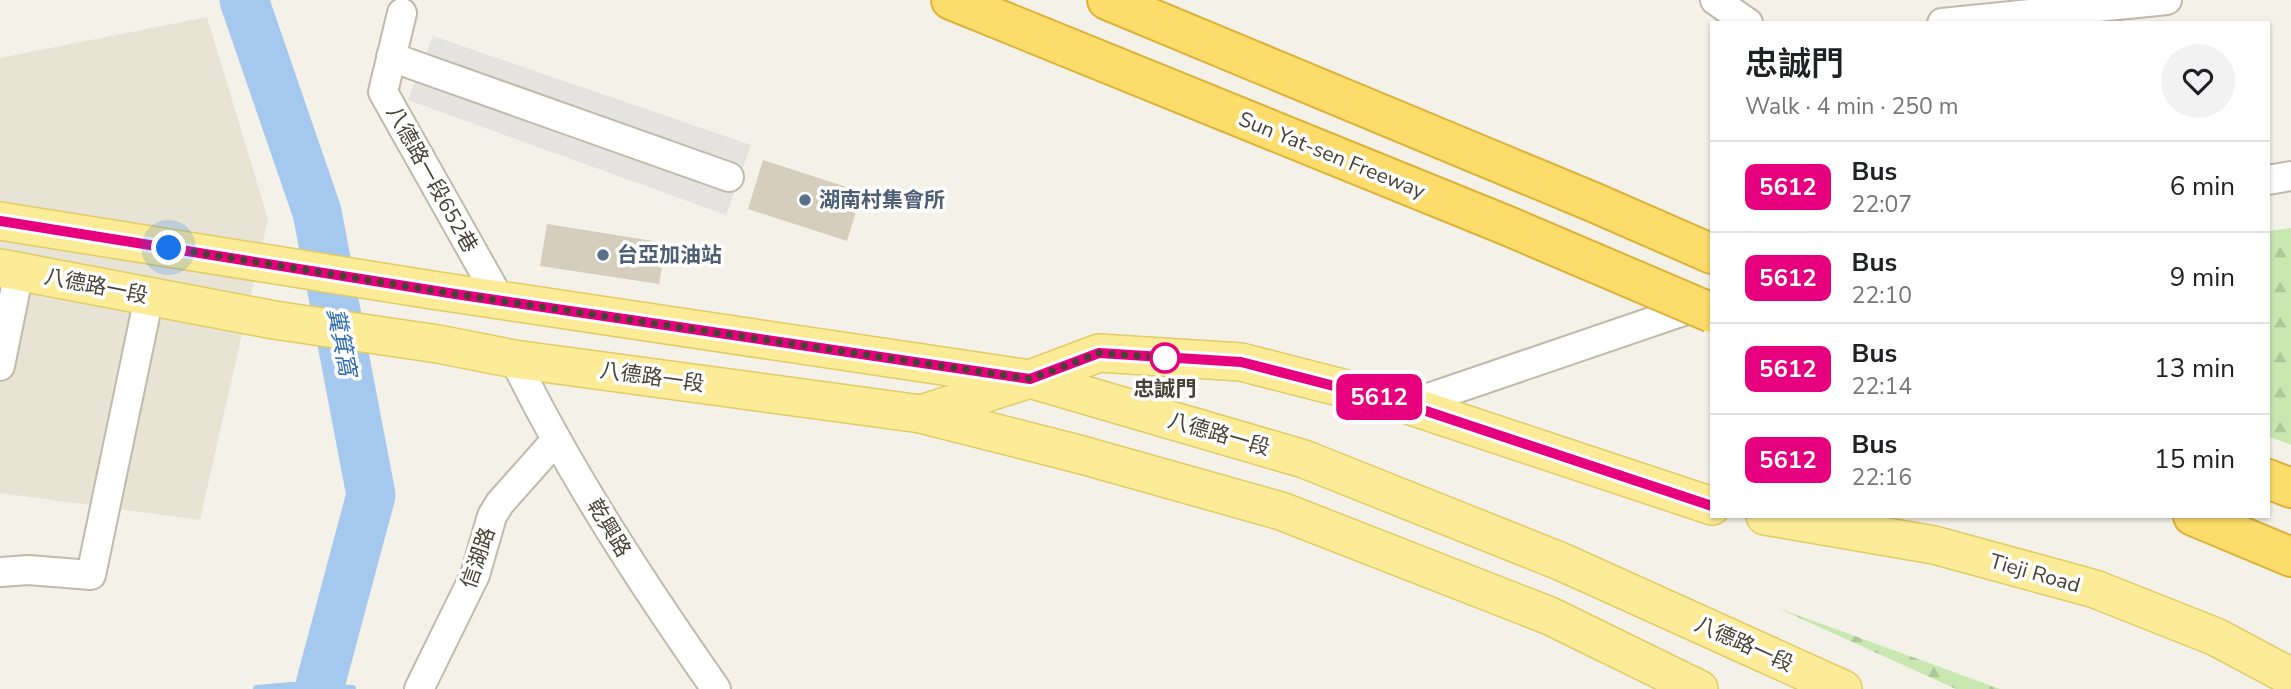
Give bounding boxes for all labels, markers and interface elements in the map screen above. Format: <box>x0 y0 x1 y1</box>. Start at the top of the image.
text: 忠誠門 <box>1745 42 1844 87</box>
button: heart <box>2161 44 2235 118</box>
text: Walk · 4 min · 250 m <box>1745 91 1958 122</box>
street label: 八德路一段652巷 <box>380 101 484 257</box>
street label: Sun Yat-sen Freeway <box>1235 105 1430 205</box>
text: Bus <box>1852 154 1897 189</box>
text: 6 min <box>2170 169 2235 204</box>
text: 5612 <box>1759 171 1817 203</box>
place label: 湖南村集會所 <box>819 186 945 214</box>
text: 22:07 <box>1852 189 1912 220</box>
marker: 湖南村集會所 <box>797 192 813 208</box>
your location <box>151 230 186 265</box>
place label: 台亞加油站 <box>617 241 722 269</box>
text: Bus <box>1852 245 1897 280</box>
marker: 台亞加油站 <box>595 247 611 263</box>
text: 9 min <box>2170 260 2235 295</box>
street label: 八德路一段 <box>42 262 150 310</box>
text: 5612 <box>1759 262 1817 294</box>
text: 22:10 <box>1852 280 1912 311</box>
water label: 糞箕窩 <box>320 305 364 383</box>
text: Bus <box>1852 336 1897 371</box>
marker: 忠誠門 <box>1150 343 1180 373</box>
text: 13 min <box>2154 351 2235 386</box>
text: 5612 <box>1759 353 1817 385</box>
street label: 八德路一段 <box>598 356 706 398</box>
text: 22:14 <box>1852 371 1912 402</box>
line badge: 5612 <box>1330 374 1428 420</box>
place label: 忠誠門 <box>1134 375 1197 403</box>
text: 5612 <box>1350 381 1408 413</box>
street label: 八德路一段 <box>1165 406 1273 462</box>
text: Bus <box>1852 427 1897 462</box>
text: 15 min <box>2154 442 2235 477</box>
text: 5612 <box>1759 444 1817 476</box>
text: 22:16 <box>1852 462 1912 493</box>
street label: 乾興路 <box>581 494 637 562</box>
street label: 信湖路 <box>455 524 501 592</box>
street label: Tieji Road <box>1987 547 2083 599</box>
street label: 八德路一段 <box>1690 610 1798 678</box>

